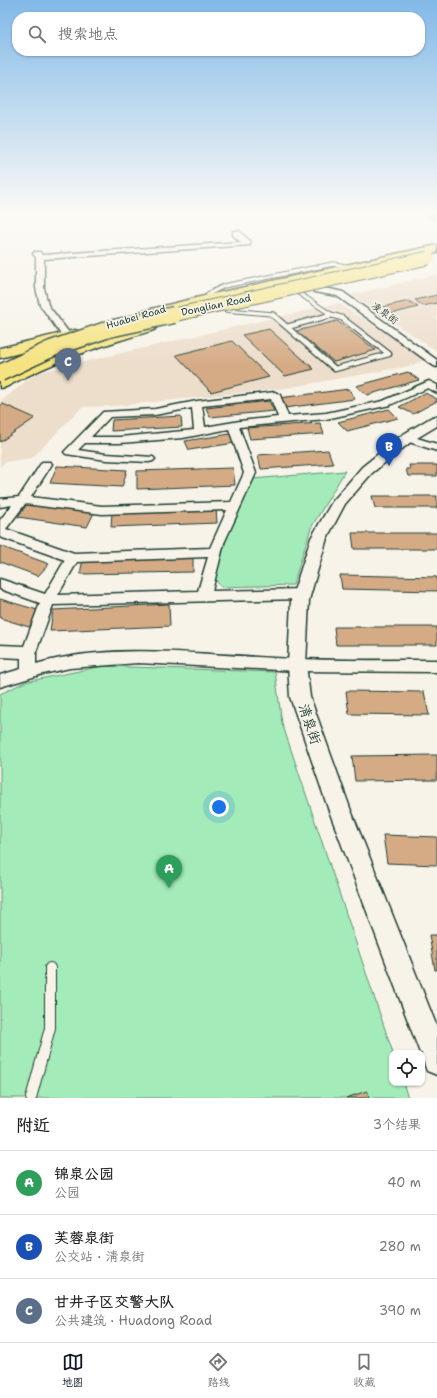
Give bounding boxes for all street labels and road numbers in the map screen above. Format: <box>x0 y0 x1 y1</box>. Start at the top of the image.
street label: Donglian Road <box>180 291 253 319</box>
street label: 凌泉街 <box>369 299 401 327</box>
street label: Huabei Road <box>104 302 168 332</box>
street label: 清泉街 <box>295 701 325 747</box>

